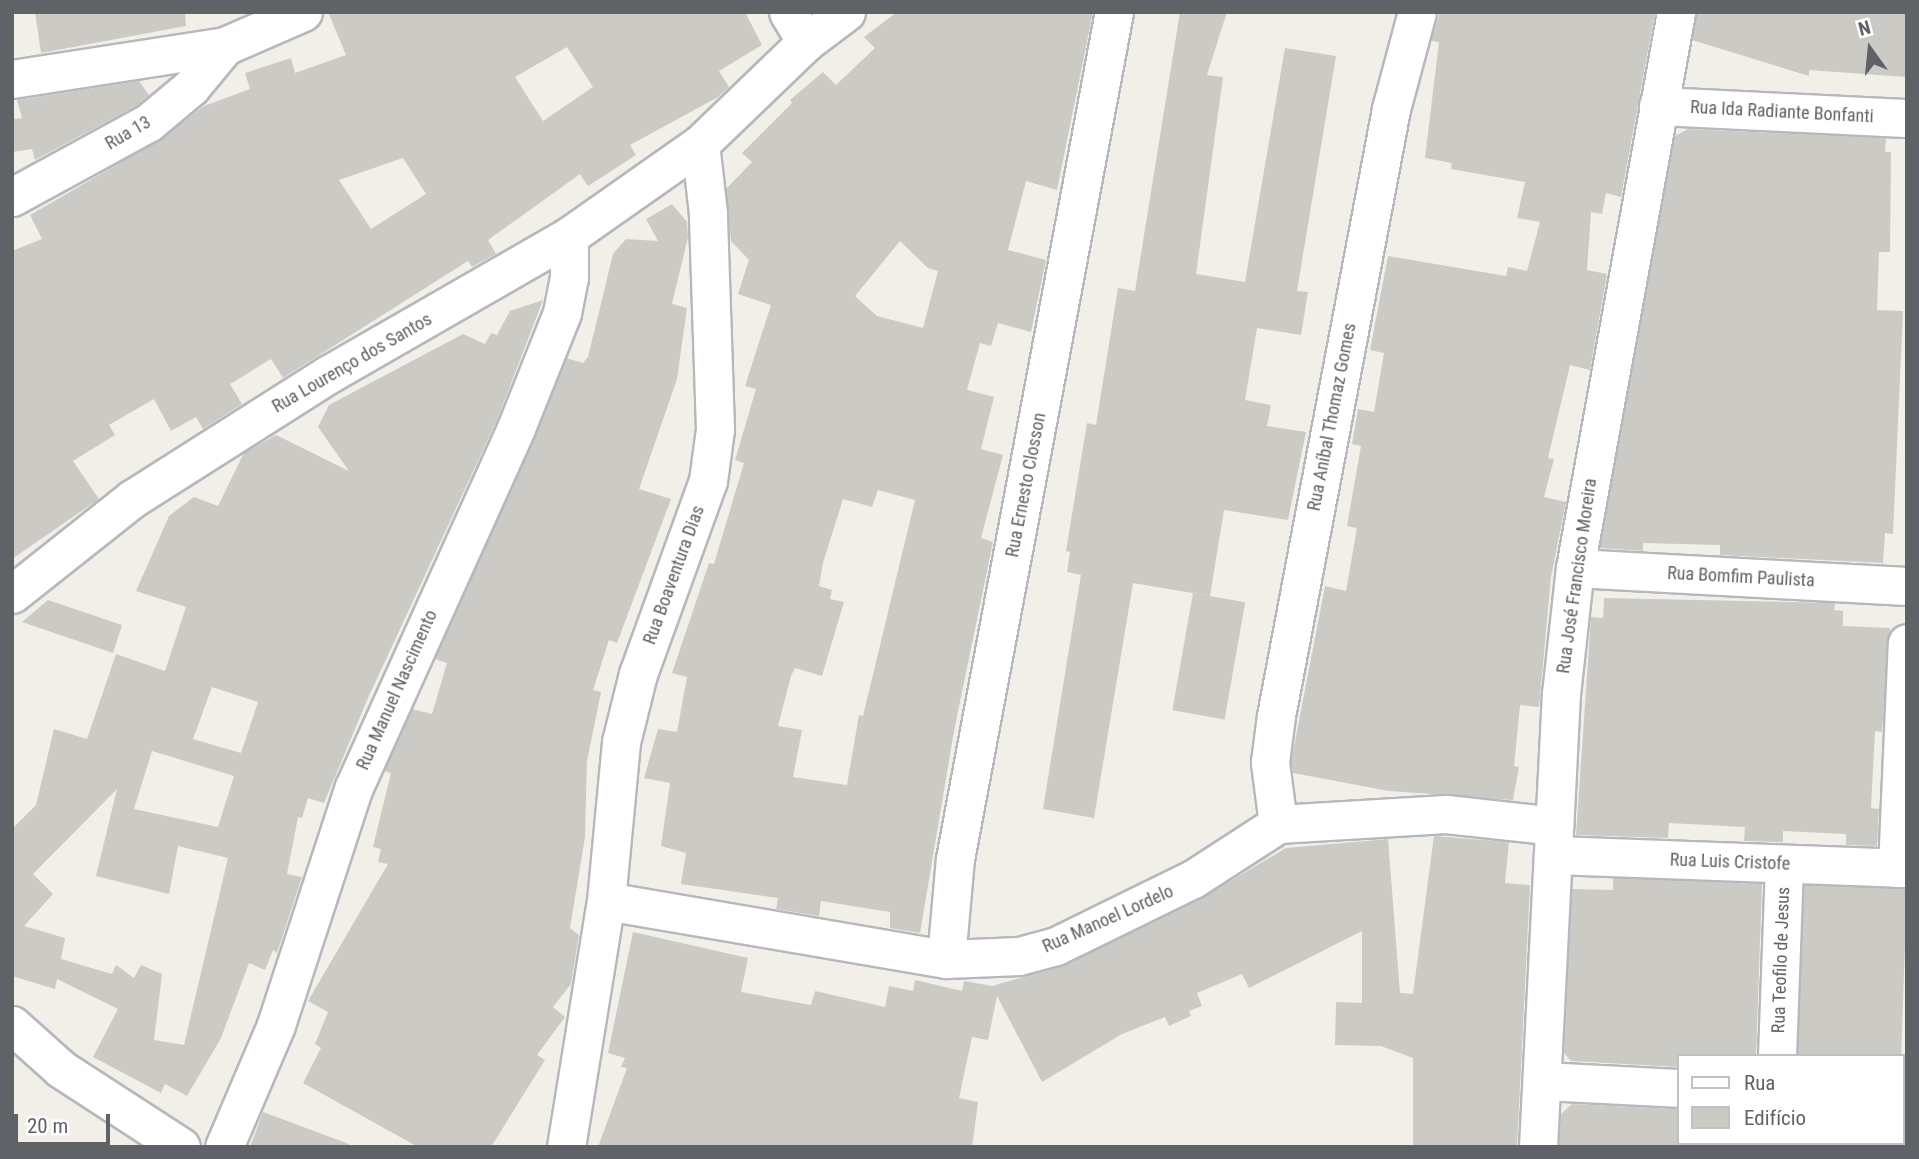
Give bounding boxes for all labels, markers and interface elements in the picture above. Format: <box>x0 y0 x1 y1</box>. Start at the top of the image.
north arrow <box>1835 14 1905 84</box>
text: N <box>1856 16 1873 41</box>
street label: Rua Ida Radiante Bonfanti <box>1690 96 1874 128</box>
street label: Rua 13 <box>101 111 155 155</box>
street label: Rua Lourenço dos Santos <box>268 308 436 418</box>
street label: Rua Aníbal Thomaz Gomes <box>1303 321 1361 513</box>
street label: Rua Ernesto Closson <box>1001 411 1051 559</box>
street label: Rua José Francisco Moreira <box>1553 477 1601 675</box>
street label: Rua Boaventura Dias <box>639 503 709 647</box>
street label: Rua Bomfim Paulista <box>1667 562 1815 592</box>
street label: Rua Manuel Nascimento <box>352 607 442 773</box>
street label: Rua Luis Cristofe <box>1669 849 1791 875</box>
street label: Rua Manoel Lordelo <box>1039 880 1177 958</box>
street label: Rua Teofilo de Jesus <box>1768 886 1794 1034</box>
legend <box>1678 1054 1905 1145</box>
text: Rua <box>1744 1071 1775 1095</box>
scale bar <box>18 1100 114 1144</box>
text: Edifício <box>1744 1106 1806 1130</box>
text: 20 m <box>27 1114 68 1138</box>

